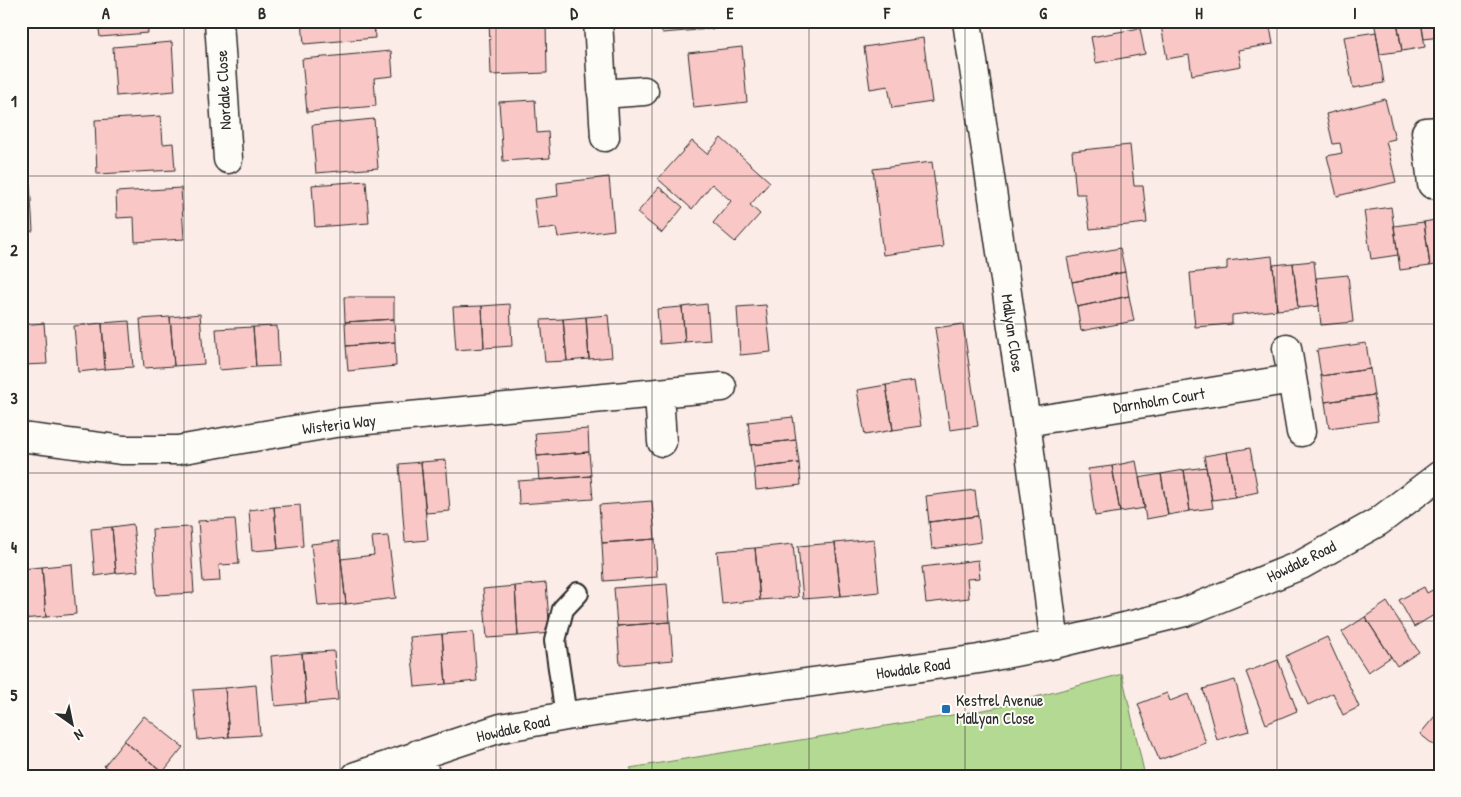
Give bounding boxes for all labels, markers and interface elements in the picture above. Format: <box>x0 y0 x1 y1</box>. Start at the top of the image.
text: A <box>102 2 110 24</box>
text: B <box>258 2 266 24</box>
text: C <box>414 2 423 24</box>
text: D <box>570 2 578 24</box>
text: E <box>726 2 734 24</box>
text: F <box>883 2 891 24</box>
text: G <box>1039 2 1047 24</box>
text: H <box>1195 2 1203 24</box>
text: I <box>1353 2 1357 24</box>
street label: Nordale Close <box>210 49 236 130</box>
text: 1 <box>11 90 17 112</box>
text: 2 <box>10 239 18 261</box>
street label: Mallyan Close <box>997 293 1029 374</box>
street label: Darnholm Court <box>1112 382 1207 418</box>
text: 3 <box>10 387 18 409</box>
street label: Wisteria Way <box>301 409 377 439</box>
street label: Howdale Road <box>1263 535 1339 587</box>
text: 4 <box>11 536 17 558</box>
street label: Howdale Road <box>875 652 951 684</box>
text: 5 <box>11 684 18 706</box>
place label: Kestrel Avenue Mallyan Close <box>956 689 1044 729</box>
north arrow <box>48 700 98 750</box>
marker: Kestrel Avenue Mallyan Close <box>940 703 952 715</box>
street label: Howdale Road <box>474 709 552 747</box>
text: N <box>71 725 88 746</box>

